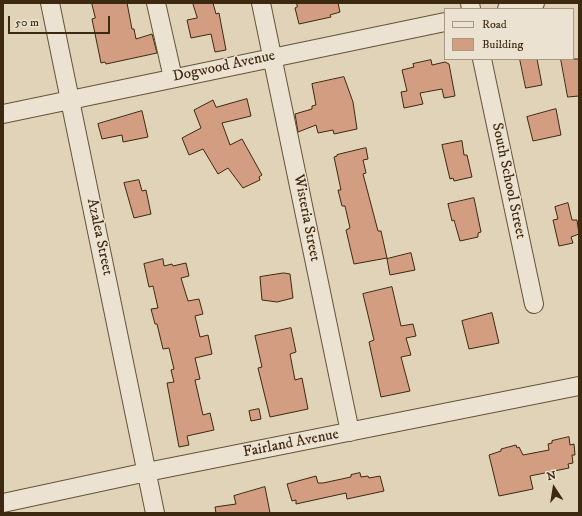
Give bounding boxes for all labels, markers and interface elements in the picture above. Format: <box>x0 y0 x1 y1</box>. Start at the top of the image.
scale bar <box>10 8 112 34</box>
legend <box>444 8 574 60</box>
text: 50 m <box>15 15 39 30</box>
text: Road <box>482 17 507 32</box>
text: Building <box>482 37 523 52</box>
street label: Dogwood Avenue <box>171 47 277 87</box>
street label: South School Street <box>487 121 529 241</box>
street label: Wisteria Street <box>289 173 323 263</box>
street label: Azalea Street <box>82 197 116 277</box>
street label: Fairland Avenue <box>242 426 340 462</box>
north arrow <box>534 468 574 508</box>
text: N <box>546 468 557 484</box>

